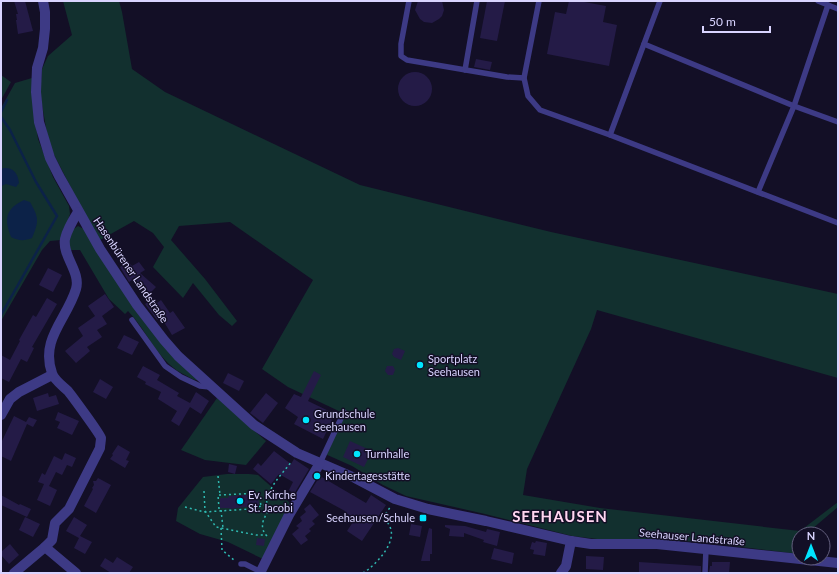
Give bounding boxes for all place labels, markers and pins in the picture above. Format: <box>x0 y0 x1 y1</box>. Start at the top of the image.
place label: Sportplatz Seehausen <box>428 352 480 378</box>
marker: Sportplatz Seehausen <box>415 360 425 370</box>
place label: Grundschule Seehausen <box>314 407 375 433</box>
marker: Grundschule Seehausen <box>301 415 311 425</box>
place label: Turnhalle <box>365 447 409 460</box>
marker: Turnhalle <box>352 449 362 459</box>
place label: Kindertagesstätte <box>325 469 410 482</box>
marker: Kindertagesstätte <box>312 471 322 481</box>
place label: Ev. Kirche St. Jacobi <box>248 488 296 514</box>
marker: Ev. Kirche St. Jacobi <box>235 496 245 506</box>
place label: Seehausen/Schule <box>326 511 415 524</box>
marker: Seehausen/Schule <box>418 513 428 523</box>

